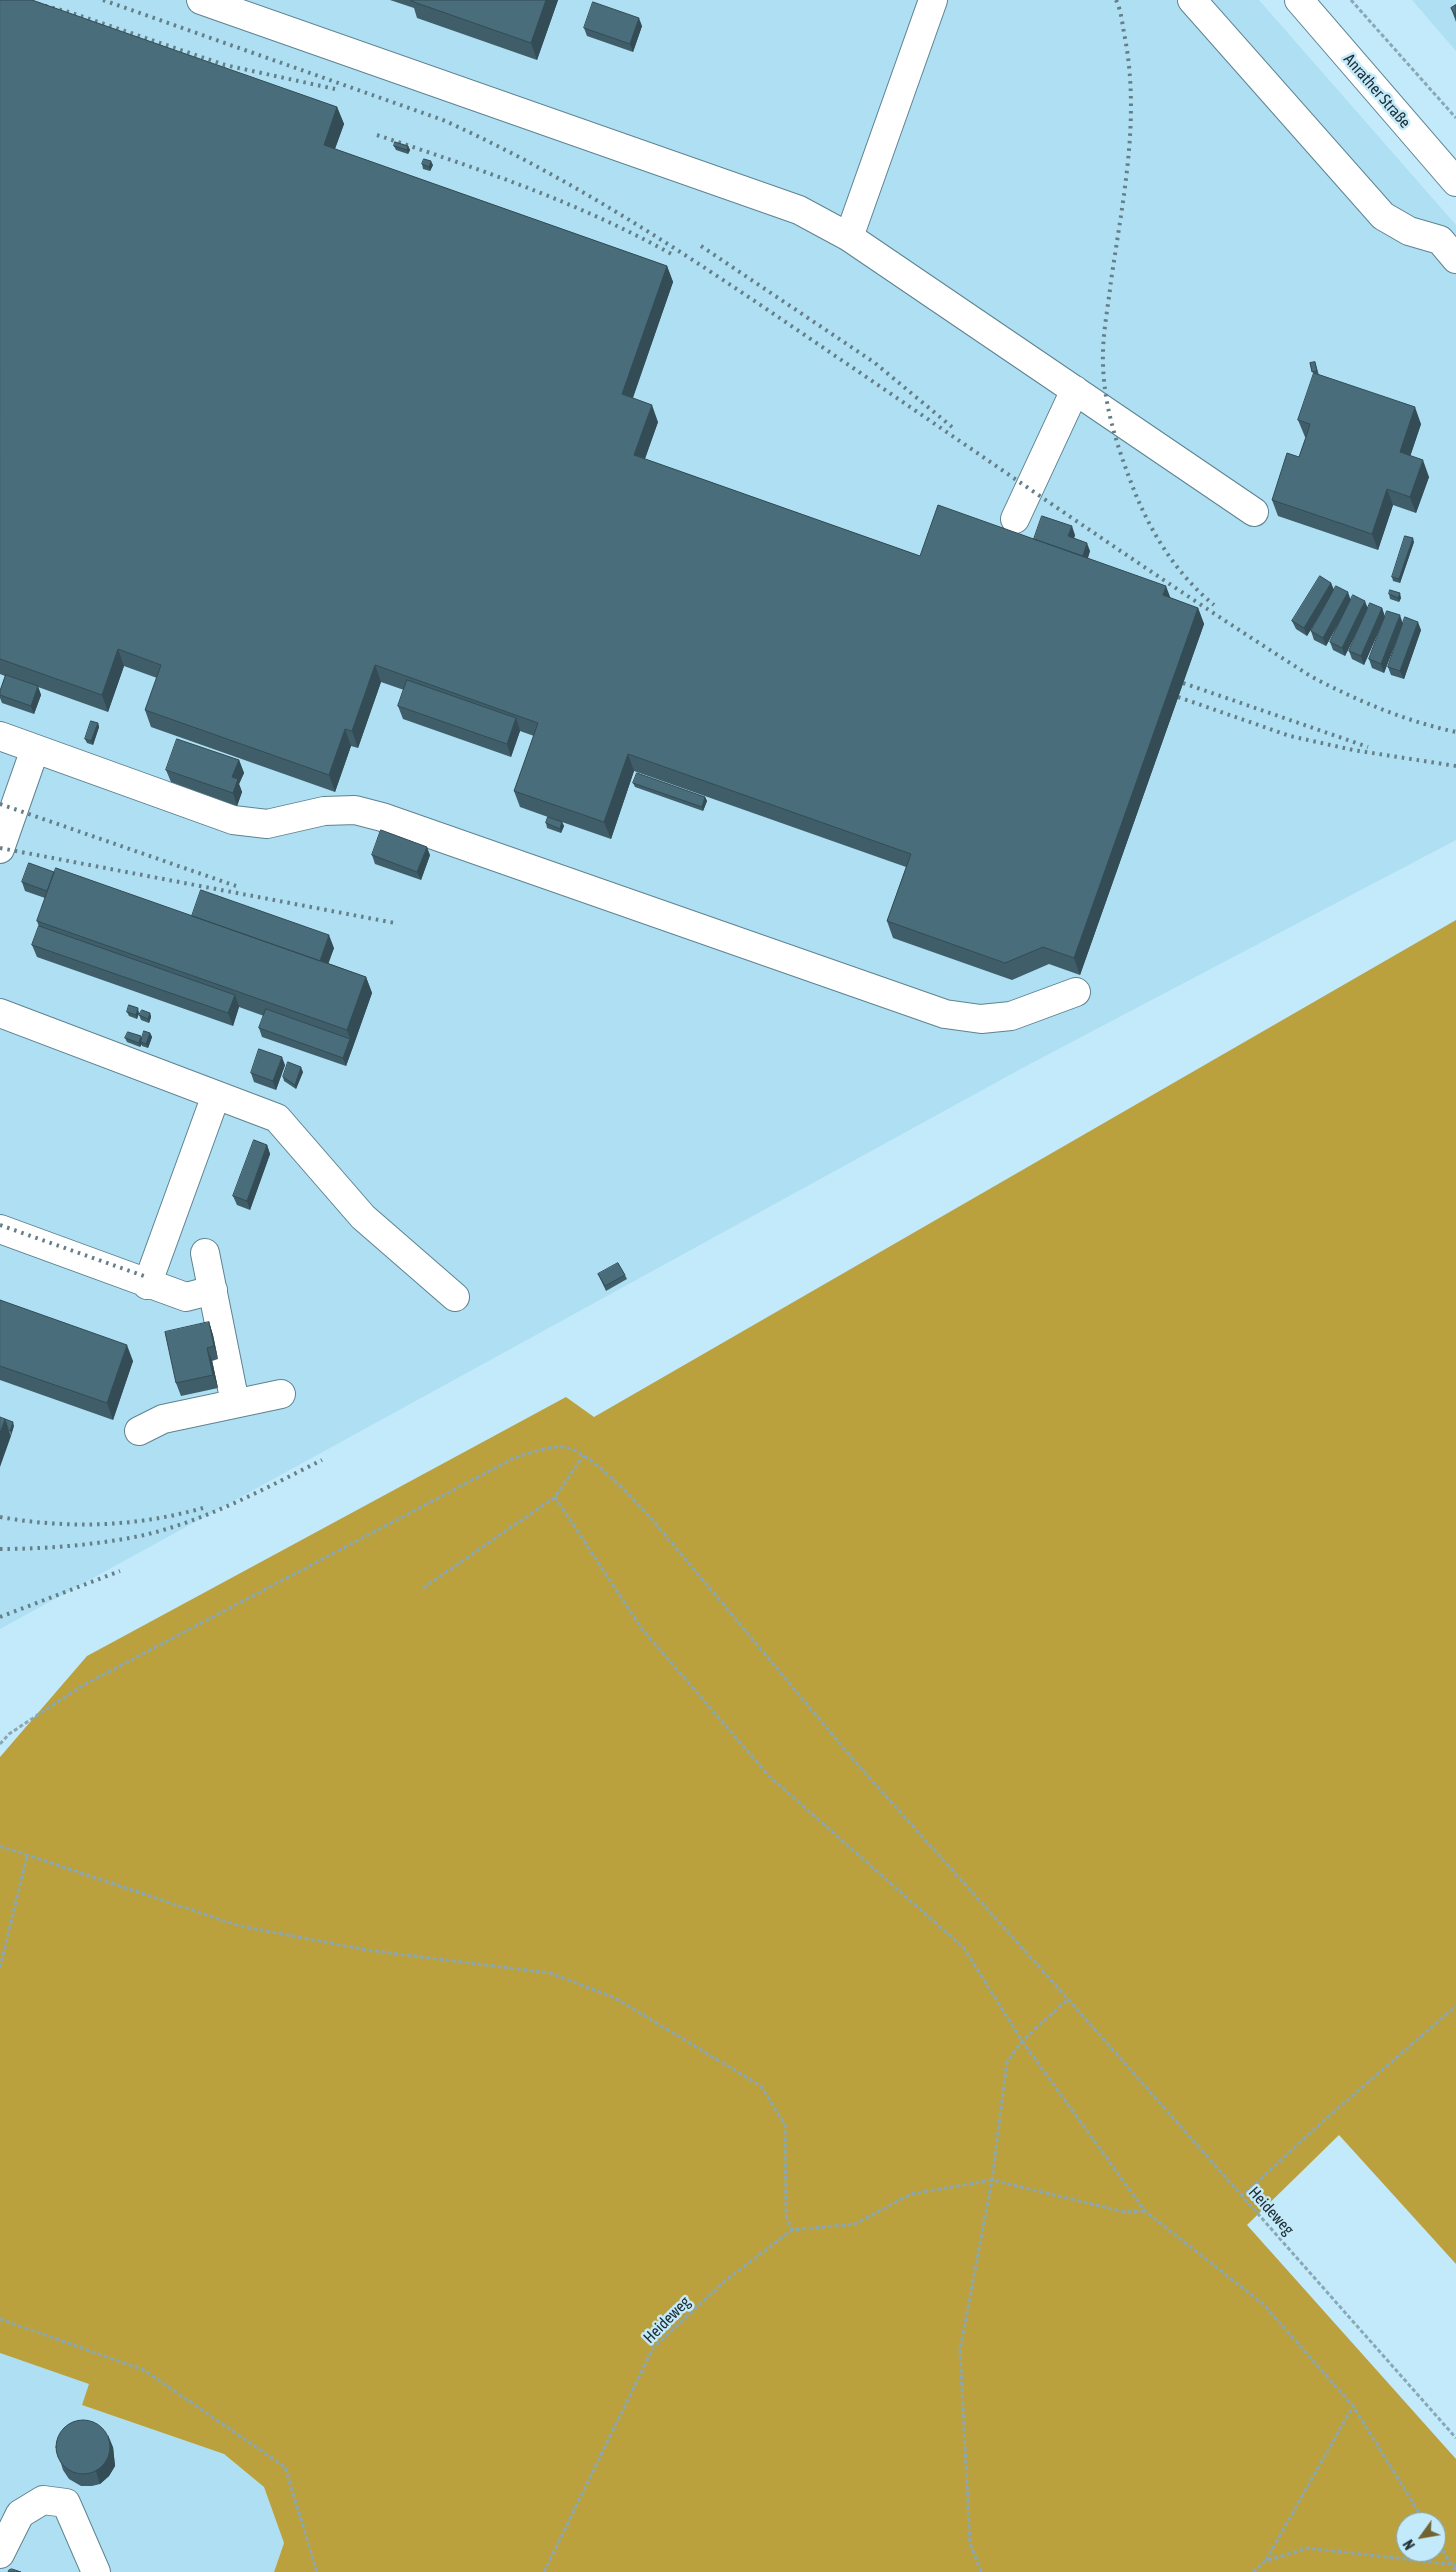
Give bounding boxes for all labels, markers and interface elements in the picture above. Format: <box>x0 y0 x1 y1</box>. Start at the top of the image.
street label: Anrather Straße <box>1340 50 1414 132</box>
street label: Heideweg <box>1244 2183 1298 2239</box>
street label: Heideweg <box>640 2293 694 2347</box>
north arrow <box>1396 2512 1446 2562</box>
text: N <box>1400 2537 1418 2552</box>

